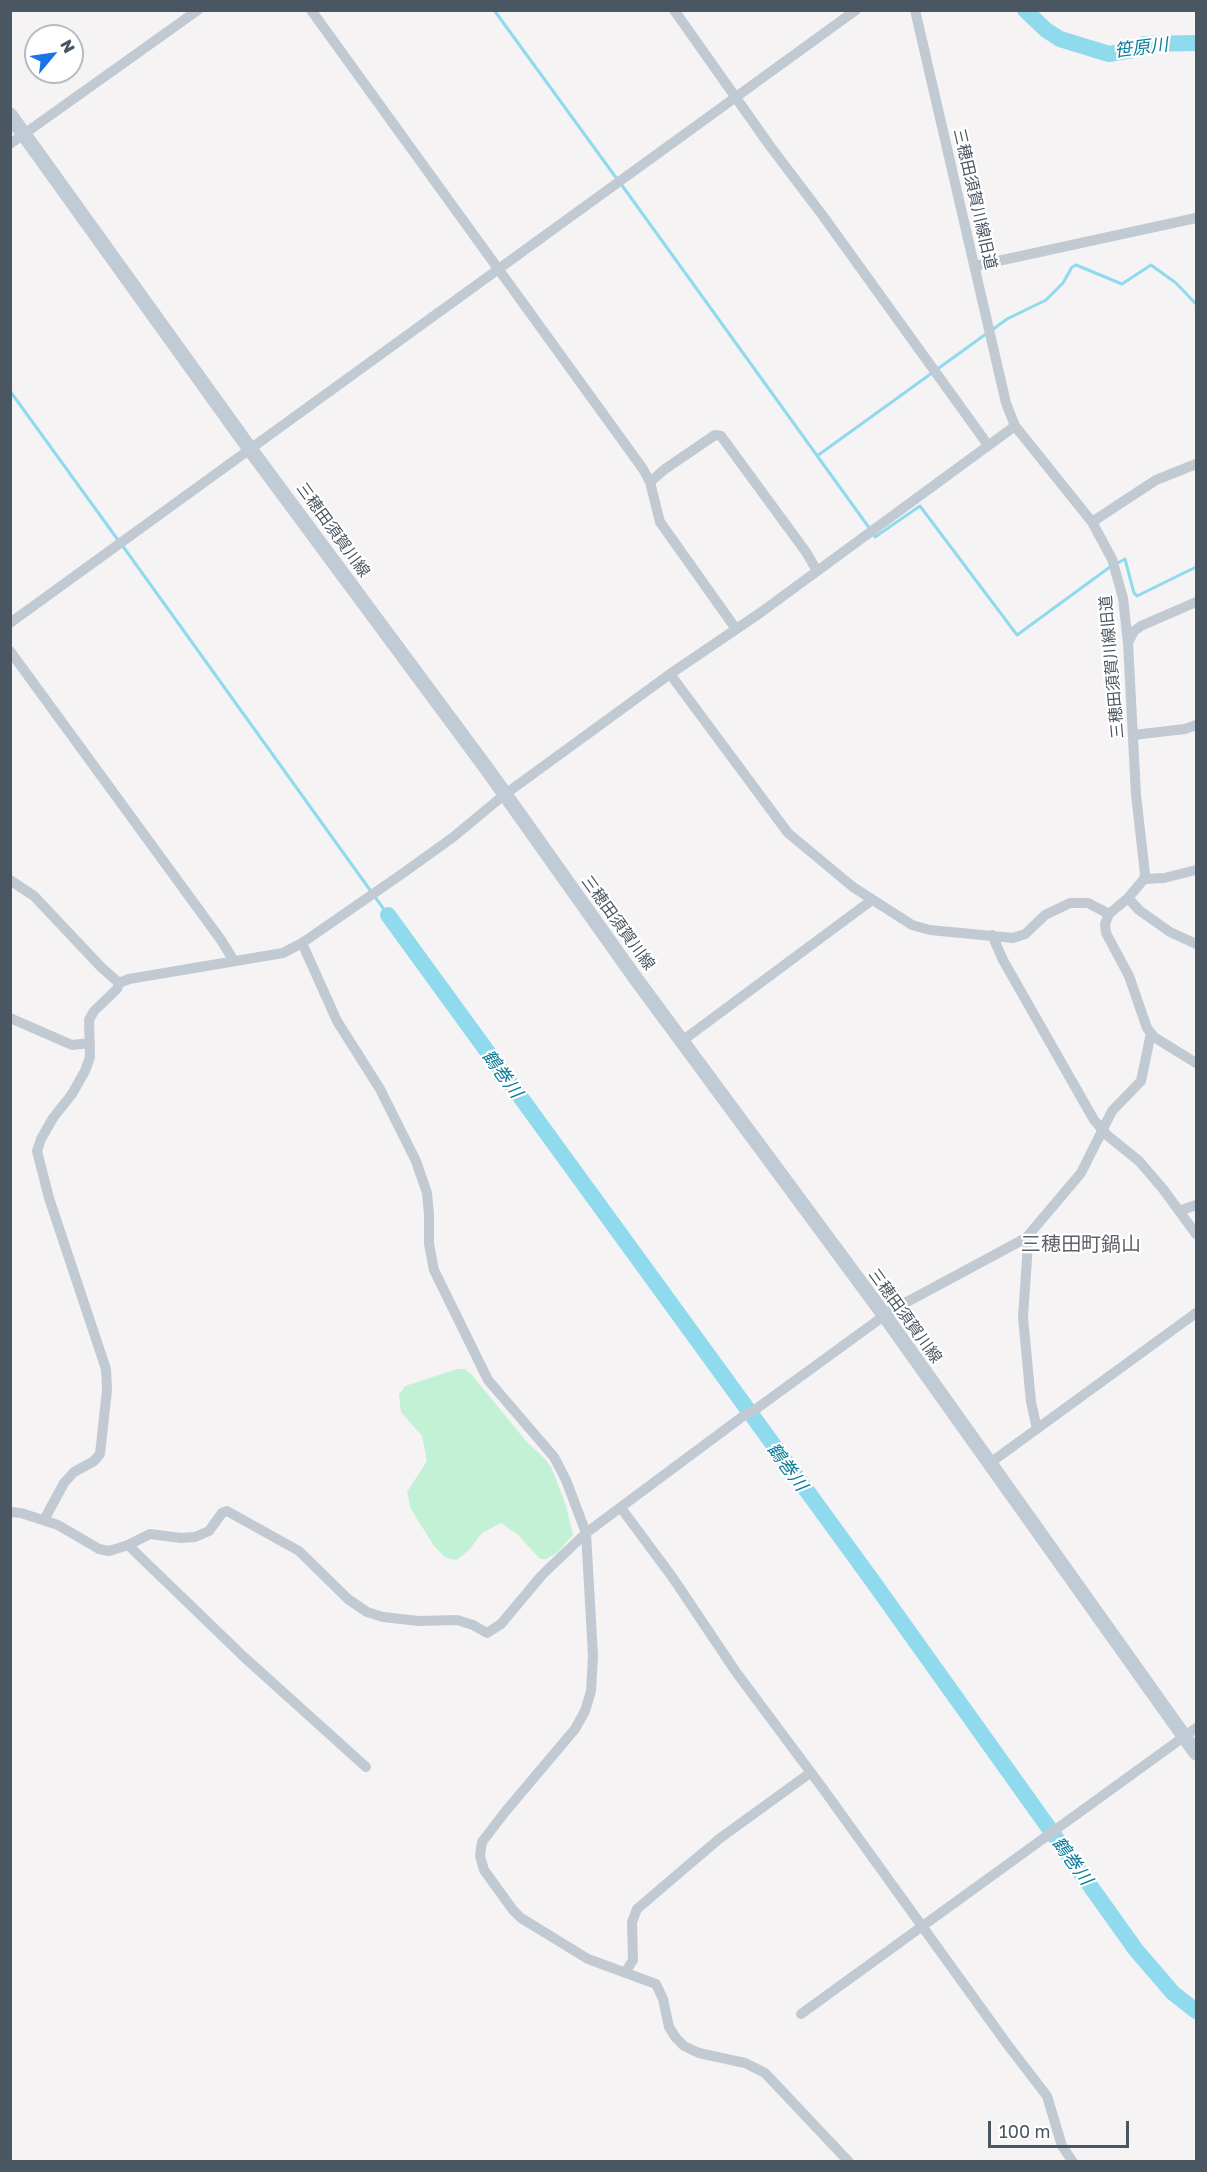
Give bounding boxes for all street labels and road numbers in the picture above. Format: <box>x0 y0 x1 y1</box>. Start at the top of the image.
street label: 三穂田須賀川線旧道 <box>949 127 1001 271</box>
street label: 三穂田須賀川線 <box>292 479 374 581</box>
street label: 三穂田須賀川線旧道 <box>1096 594 1128 740</box>
street label: 三穂田須賀川線 <box>577 872 659 974</box>
street label: 三穂田須賀川線 <box>864 1265 946 1367</box>

